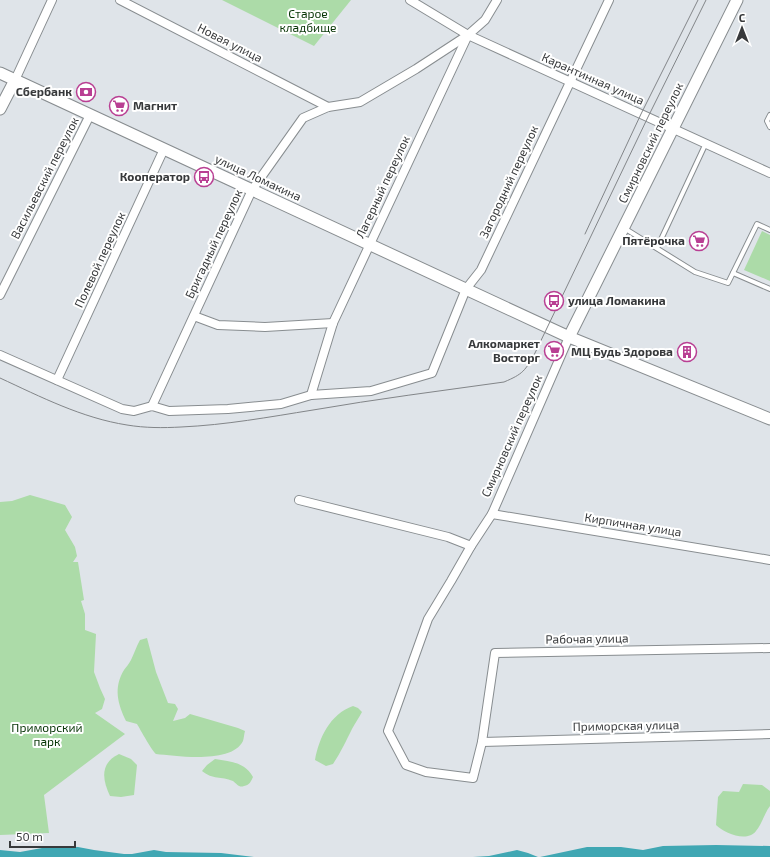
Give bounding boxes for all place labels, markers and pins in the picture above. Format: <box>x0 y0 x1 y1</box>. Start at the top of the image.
bank icon: Сбербанк <box>75 81 97 103</box>
place label: Сбербанк <box>16 84 72 98</box>
supermarket icon: Магнит <box>108 95 130 117</box>
place label: Магнит <box>133 98 177 112</box>
bus stop icon: Кооператор <box>193 166 215 188</box>
place label: Кооператор <box>120 169 190 183</box>
supermarket icon: Пятёрочка <box>688 230 710 252</box>
place label: Пятёрочка <box>622 233 685 247</box>
bus stop icon: улица Ломакина <box>543 290 565 312</box>
place label: улица Ломакина <box>568 293 666 307</box>
place label: Алкомаркет Восторг <box>468 336 540 364</box>
supermarket icon: Алкомаркет Восторг <box>543 340 565 362</box>
building icon: МЦ Будь Здорова <box>676 341 698 363</box>
place label: МЦ Будь Здорова <box>571 344 673 358</box>

